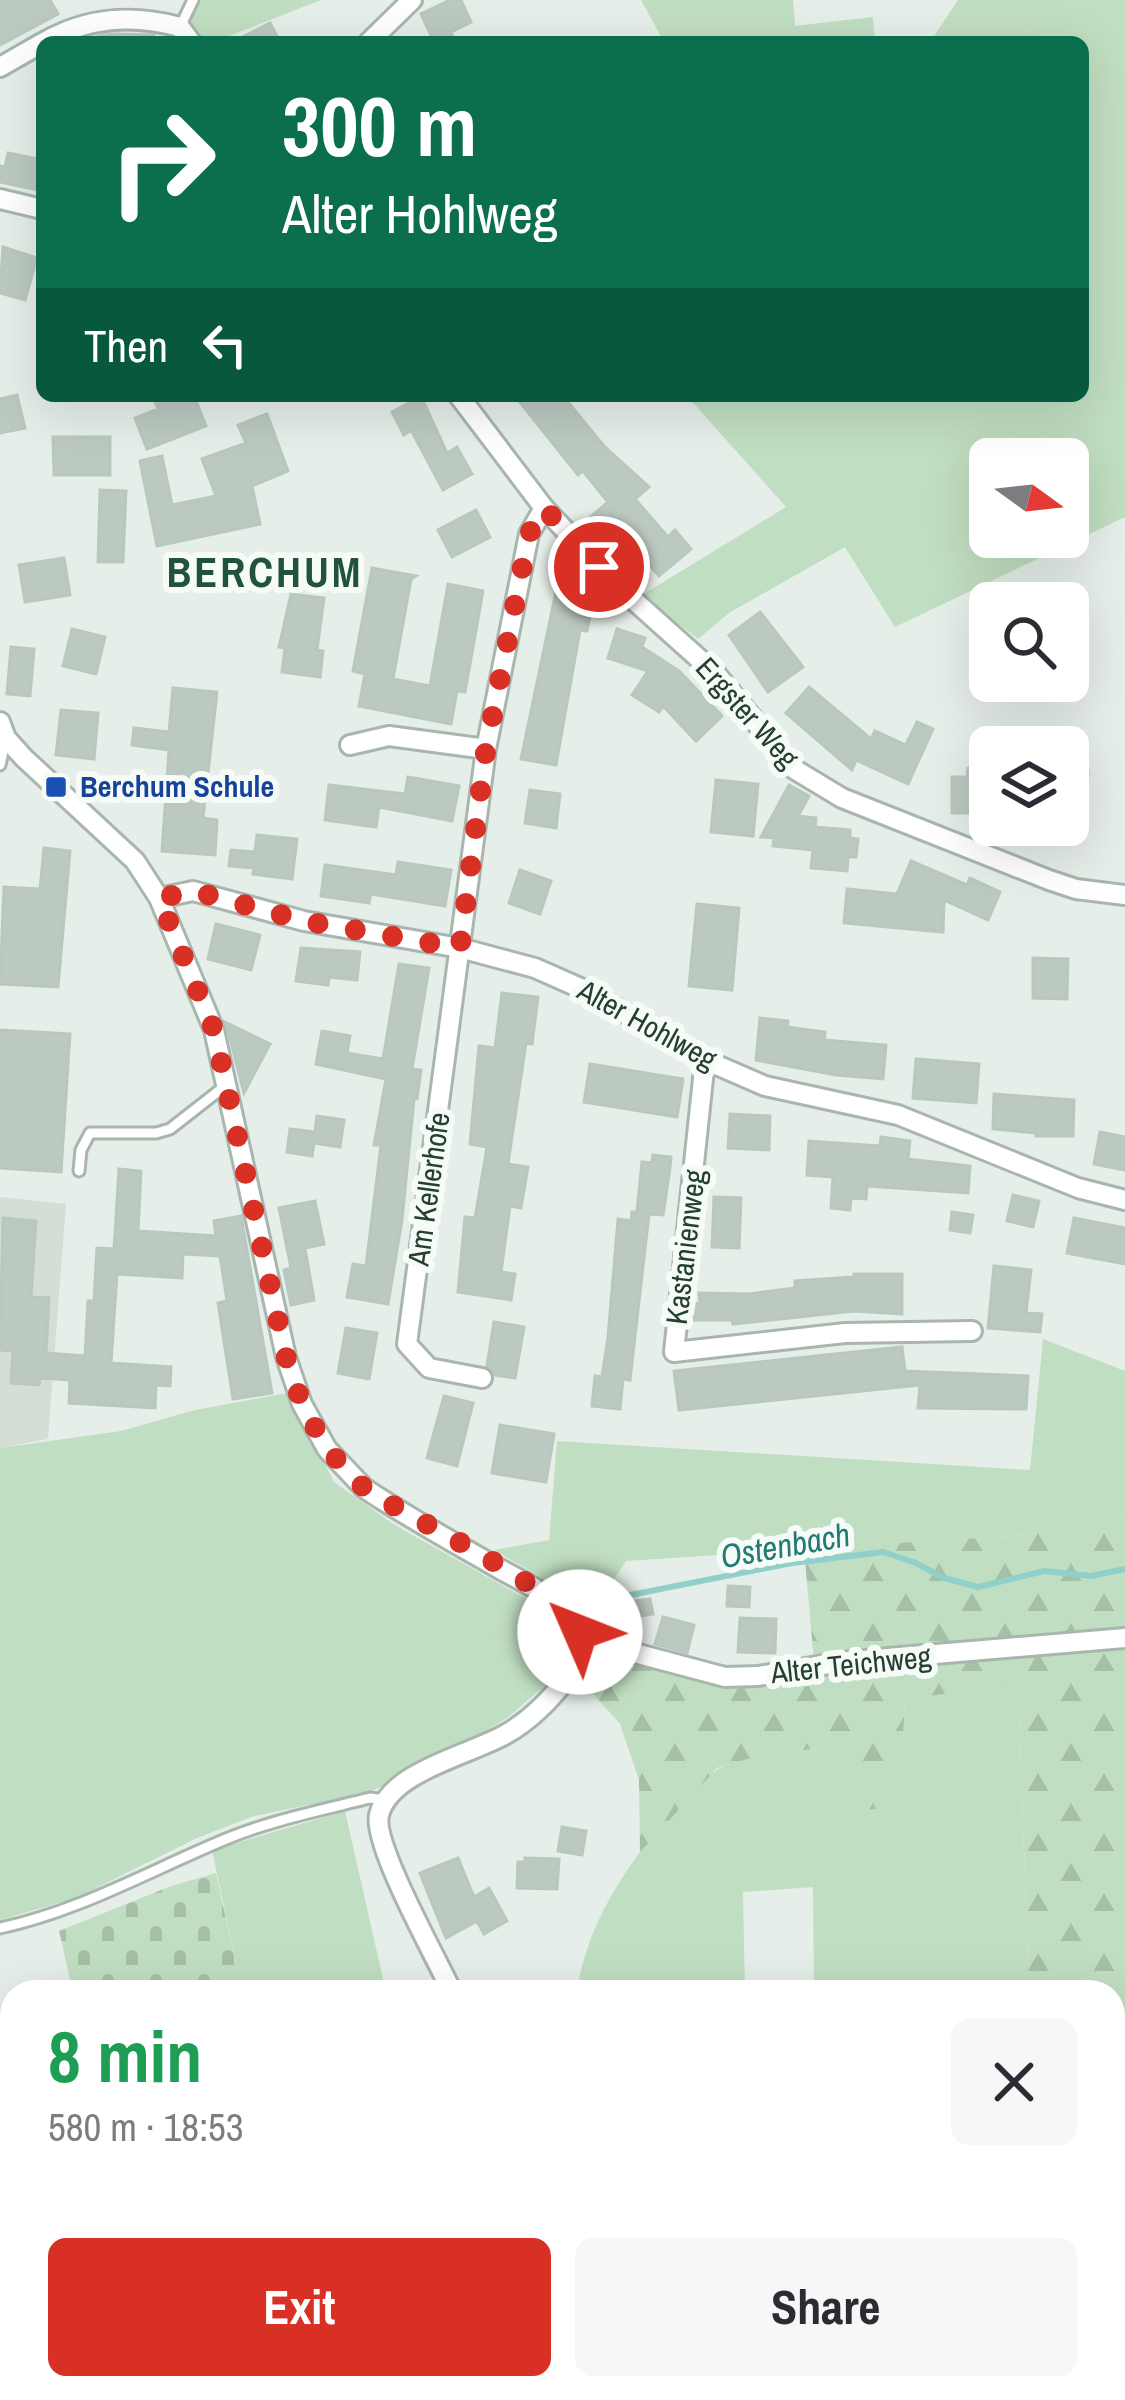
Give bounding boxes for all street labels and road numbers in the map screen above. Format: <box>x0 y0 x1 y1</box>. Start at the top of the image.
street label: Ergster Weg <box>687 648 808 777</box>
street label: Alter Hohlweg <box>570 969 724 1079</box>
street label: Am Kellerhofe <box>397 1110 459 1269</box>
street label: Kastanienweg <box>656 1167 714 1327</box>
street label: Alter Teichweg <box>768 1636 933 1692</box>

